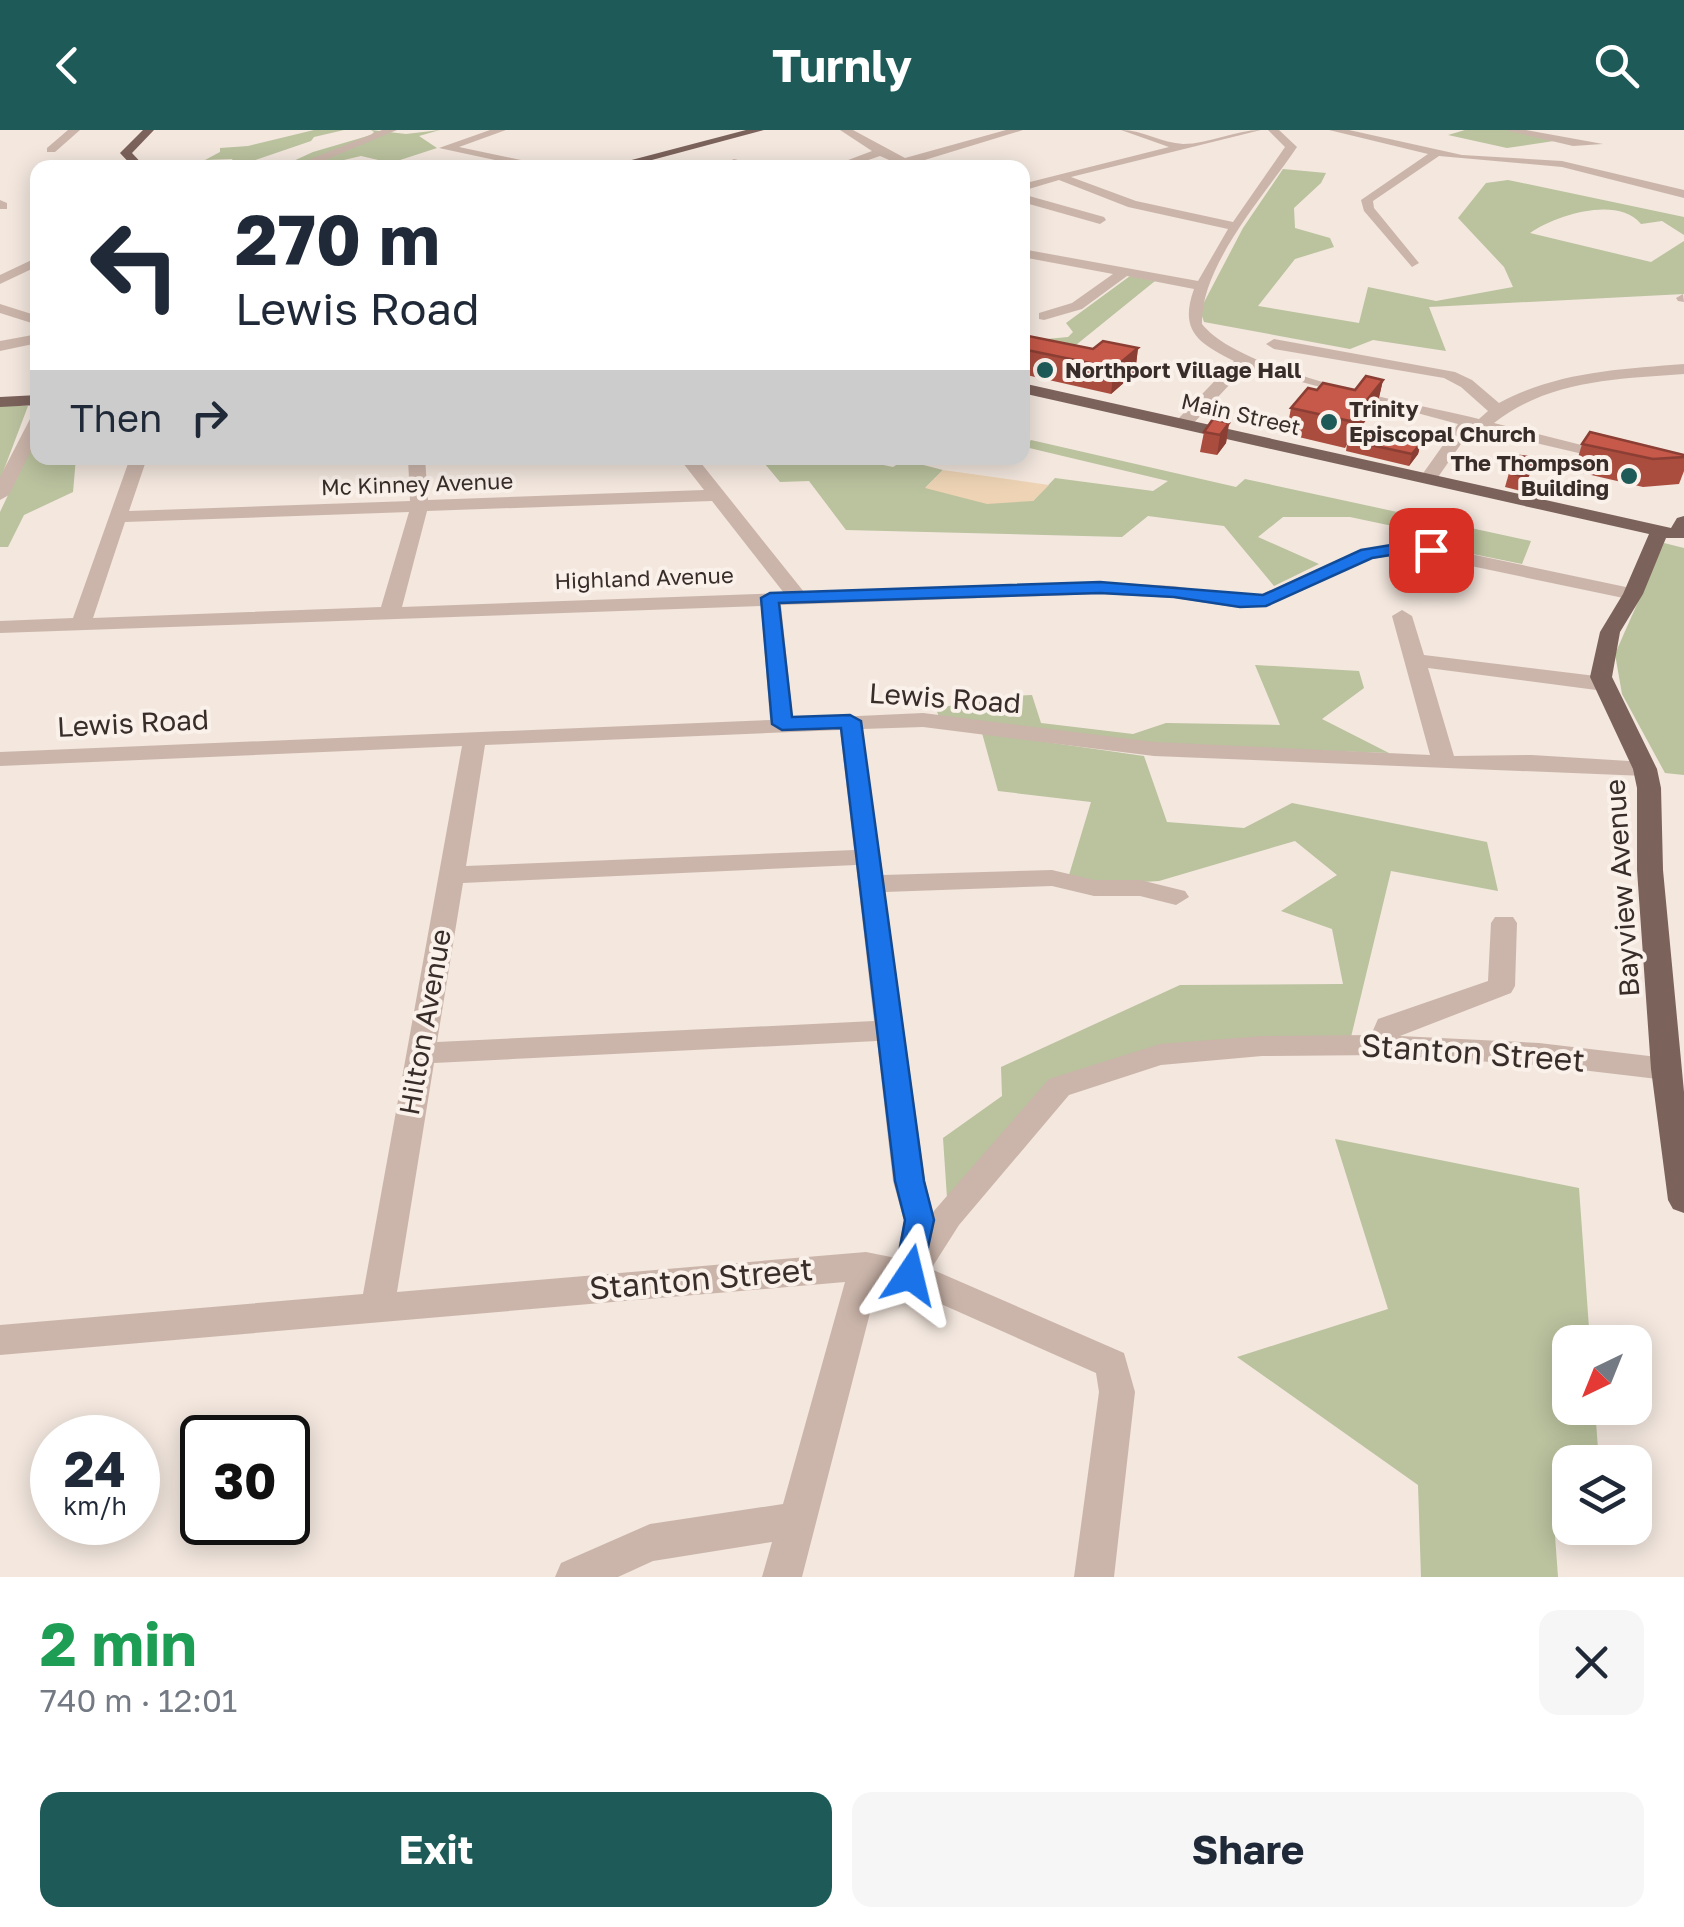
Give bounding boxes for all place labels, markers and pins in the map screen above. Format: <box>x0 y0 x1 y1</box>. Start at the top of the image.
place label: Northport Village Hall <box>1065 356 1301 383</box>
marker: Northport Village Hall <box>1034 359 1056 381</box>
place label: Trinity Episcopal Church <box>1349 395 1536 447</box>
marker: Trinity Episcopal Church <box>1318 411 1340 433</box>
place label: The Thompson Building <box>1450 449 1609 501</box>
marker: The Thompson Building <box>1618 465 1640 487</box>
pin <box>1389 508 1474 593</box>

